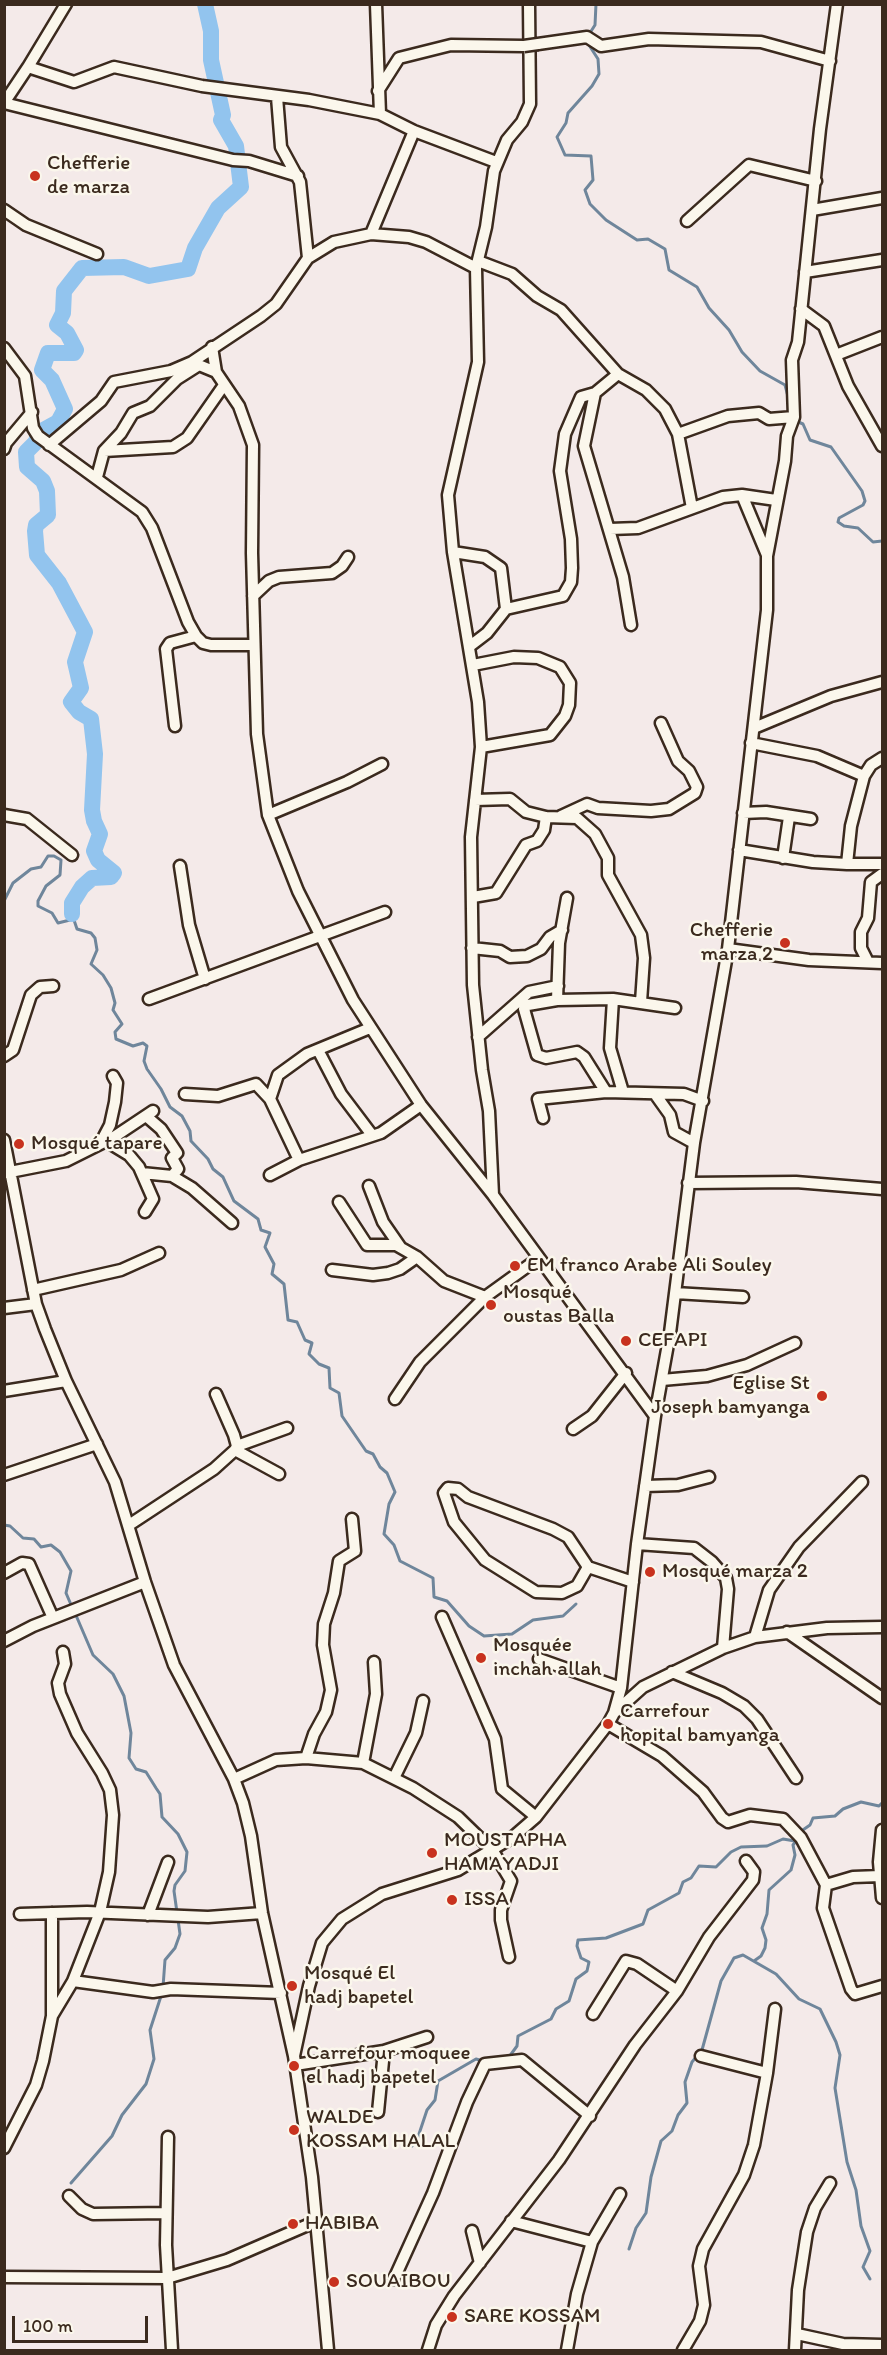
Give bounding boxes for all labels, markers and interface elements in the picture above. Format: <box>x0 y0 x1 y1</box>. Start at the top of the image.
place label: Chefferie de marza <box>47 151 130 201</box>
marker: Chefferie de marza <box>28 169 42 183</box>
place label: Chefferie marza 2 <box>690 918 773 968</box>
marker: Chefferie marza 2 <box>778 936 792 950</box>
place label: Mosqué tapare <box>31 1131 163 1157</box>
marker: Mosqué tapare <box>12 1137 26 1151</box>
place label: EM franco Arabe Ali Souley <box>527 1253 772 1279</box>
marker: EM franco Arabe Ali Souley <box>508 1259 522 1273</box>
place label: Mosqué oustas Balla <box>503 1280 614 1330</box>
marker: Mosqué oustas Balla <box>484 1298 498 1312</box>
place label: CEFAPI <box>638 1328 708 1354</box>
marker: CEFAPI <box>619 1334 633 1348</box>
place label: Eglise St Joseph bamyanga <box>651 1371 810 1421</box>
marker: Eglise St Joseph bamyanga <box>815 1389 829 1403</box>
place label: Mosqué marza 2 <box>662 1559 808 1585</box>
marker: Mosqué marza 2 <box>643 1565 657 1579</box>
place label: Mosquée inchah allah <box>493 1633 602 1683</box>
marker: Mosquée inchah allah <box>474 1651 488 1665</box>
place label: Carrefour hopital bamyanga <box>620 1699 780 1749</box>
marker: Carrefour hopital bamyanga <box>601 1717 615 1731</box>
place label: MOUSTAPHA HAMAYADJI <box>444 1828 567 1878</box>
marker: MOUSTAPHA HAMAYADJI <box>425 1846 439 1860</box>
place label: ISSA <box>464 1887 509 1913</box>
marker: ISSA <box>445 1893 459 1907</box>
place label: Mosqué El hadj bapetel <box>304 1961 414 2011</box>
marker: Mosqué El hadj bapetel <box>285 1979 299 1993</box>
place label: Carrefour moquee el hadj bapetel <box>306 2041 471 2091</box>
marker: Carrefour moquee el hadj bapetel <box>287 2059 301 2073</box>
place label: WALDE KOSSAM HALAL <box>306 2105 455 2155</box>
marker: WALDE KOSSAM HALAL <box>287 2123 301 2137</box>
place label: HABIBA <box>305 2211 379 2237</box>
marker: HABIBA <box>286 2217 300 2231</box>
place label: SOUAIBOU <box>346 2269 451 2295</box>
marker: SOUAIBOU <box>327 2275 341 2289</box>
scale bar <box>15 2304 152 2342</box>
place label: SARE KOSSAM <box>464 2304 601 2330</box>
marker: SARE KOSSAM <box>445 2310 459 2324</box>
text: 100 m <box>23 2315 73 2337</box>

